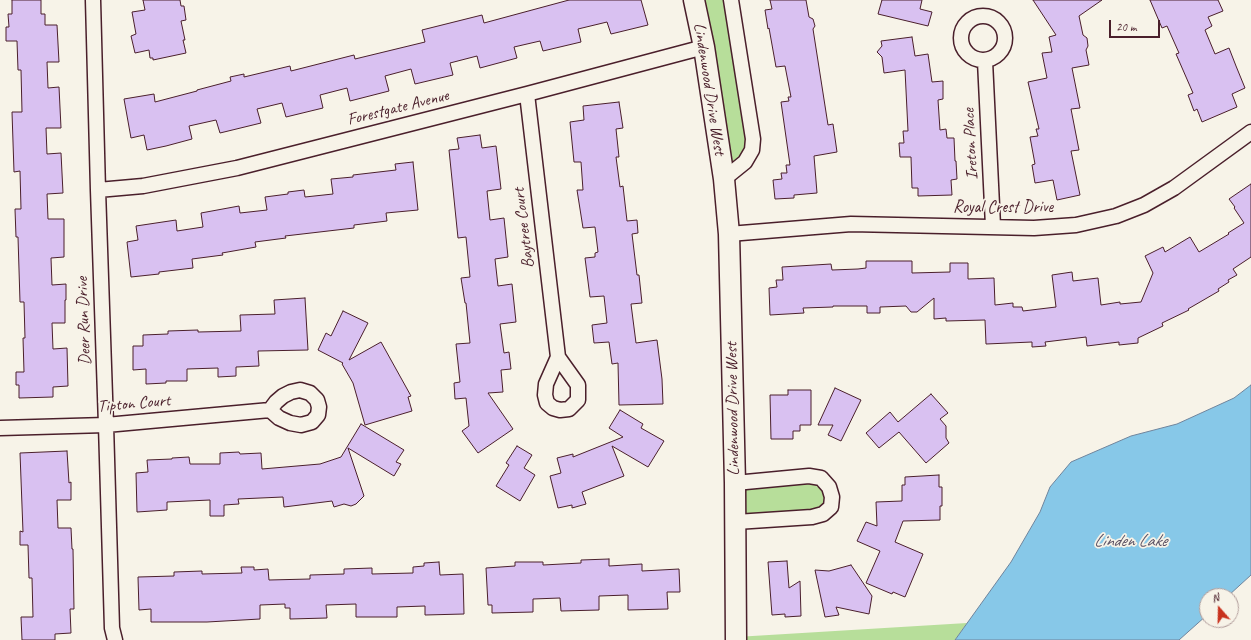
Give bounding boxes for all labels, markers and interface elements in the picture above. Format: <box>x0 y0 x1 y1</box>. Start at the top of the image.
scale bar <box>1111 12 1162 38</box>
text: 20 m <box>1116 19 1136 35</box>
street label: Lindenwood Drive West <box>688 21 730 157</box>
street label: Forestgate Avenue <box>345 86 451 130</box>
street label: Ireton Place <box>959 108 983 180</box>
street label: Baytree Court <box>509 187 539 269</box>
street label: Royal Crest Drive <box>953 198 1053 218</box>
street label: Deer Run Drive <box>72 276 96 366</box>
street label: Lindenwood Drive West <box>722 342 744 476</box>
street label: Tipton Court <box>97 391 171 417</box>
water label: Linden Lake <box>1094 530 1166 552</box>
north arrow <box>1199 588 1239 628</box>
text: N <box>1210 590 1221 605</box>

